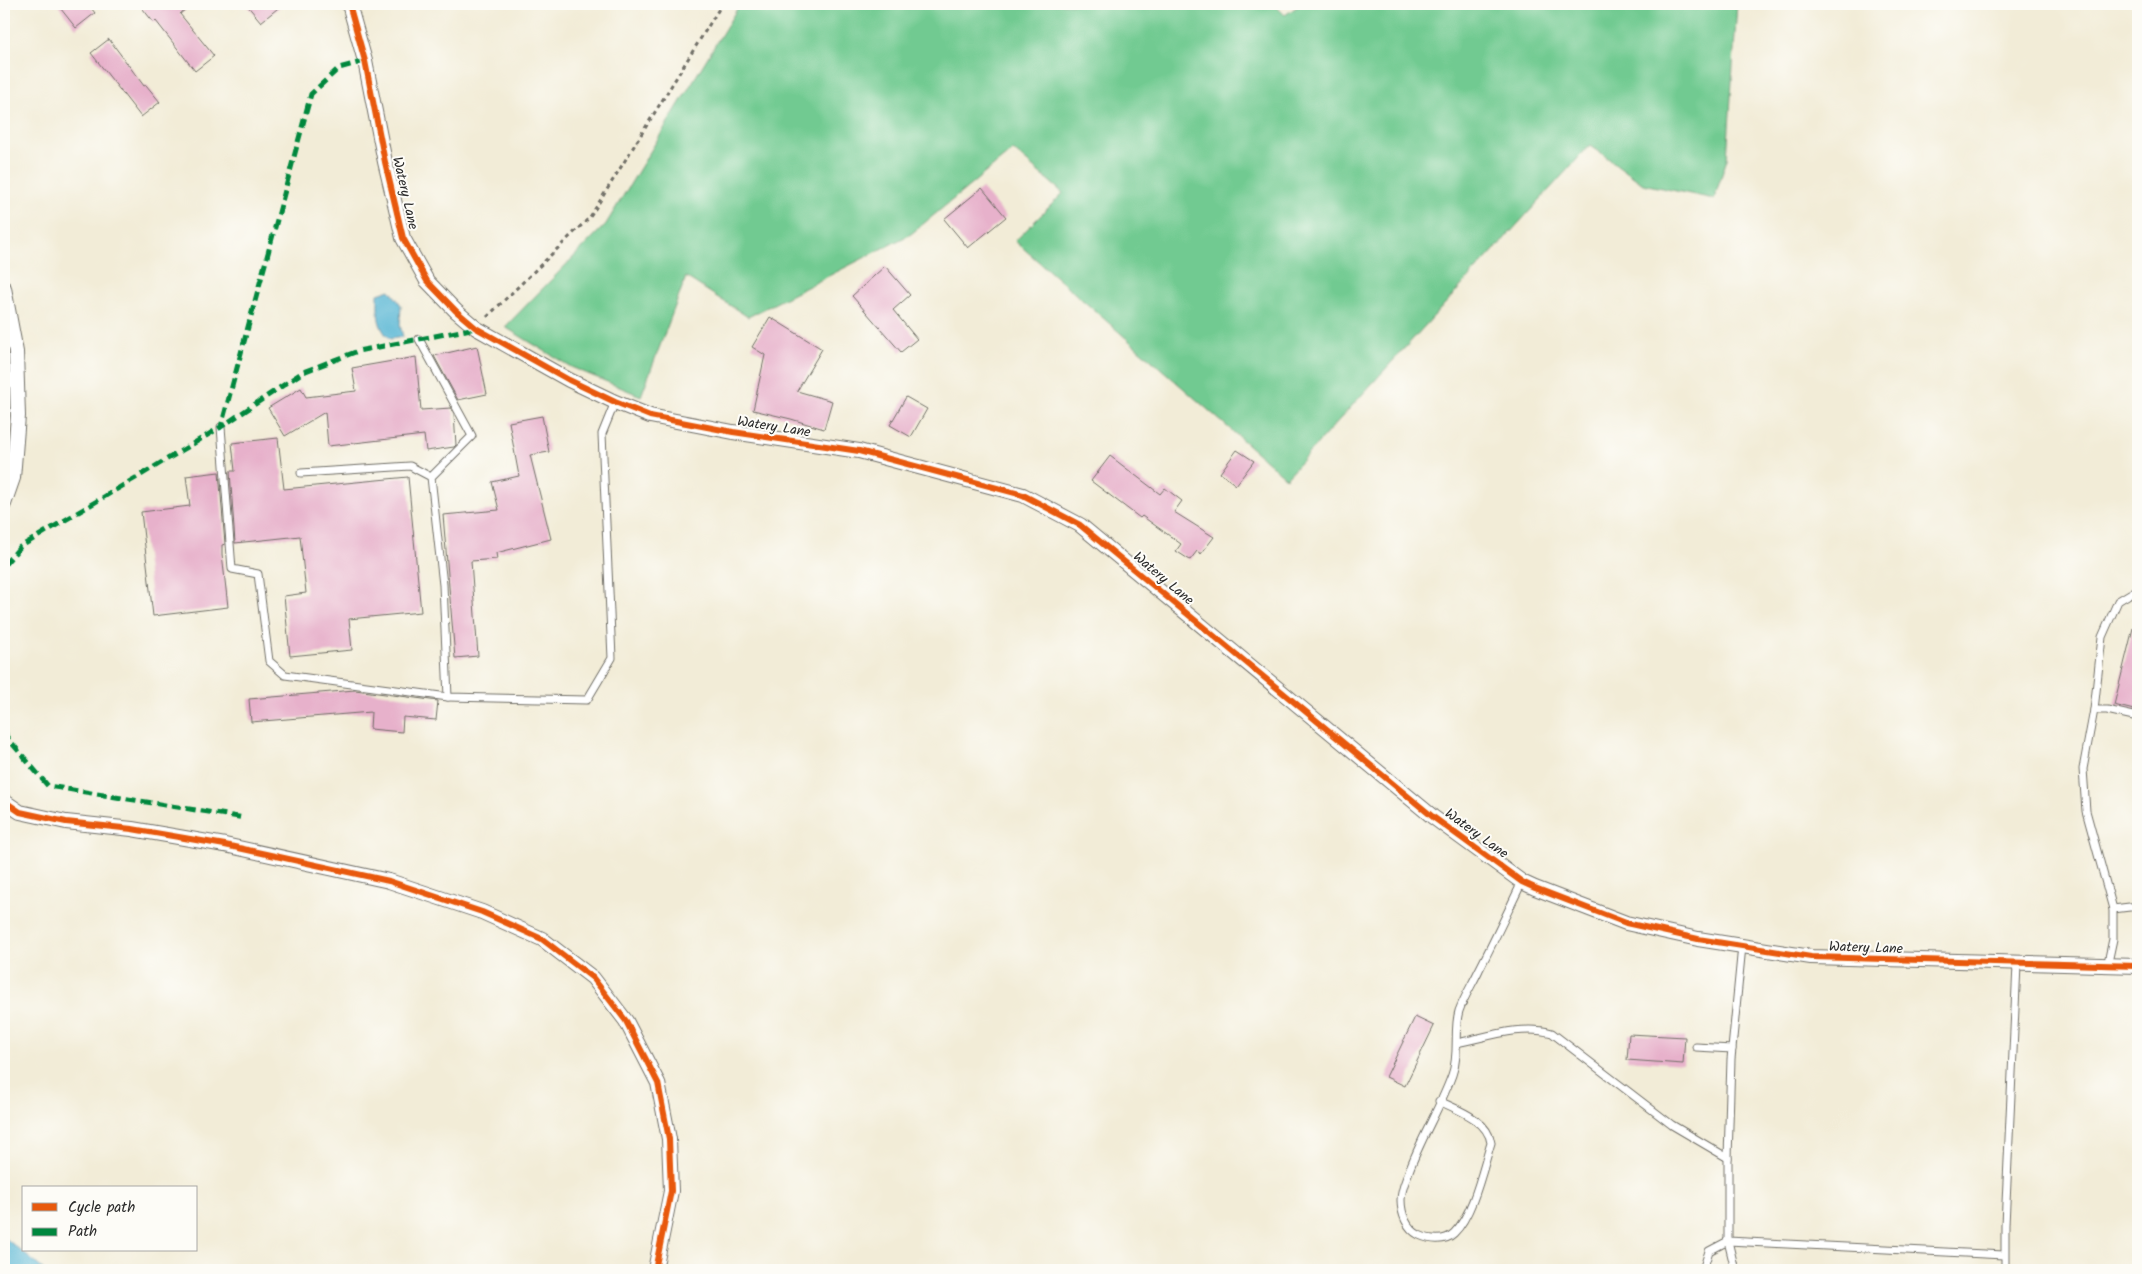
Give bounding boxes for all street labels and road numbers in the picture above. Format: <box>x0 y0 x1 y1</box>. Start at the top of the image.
street label: Watery Lane <box>386 155 424 232</box>
street label: Watery Lane <box>736 410 813 444</box>
street label: Watery Lane <box>1128 547 1199 611</box>
street label: Watery Lane <box>1440 803 1513 865</box>
street label: Watery Lane <box>1829 936 1904 960</box>

